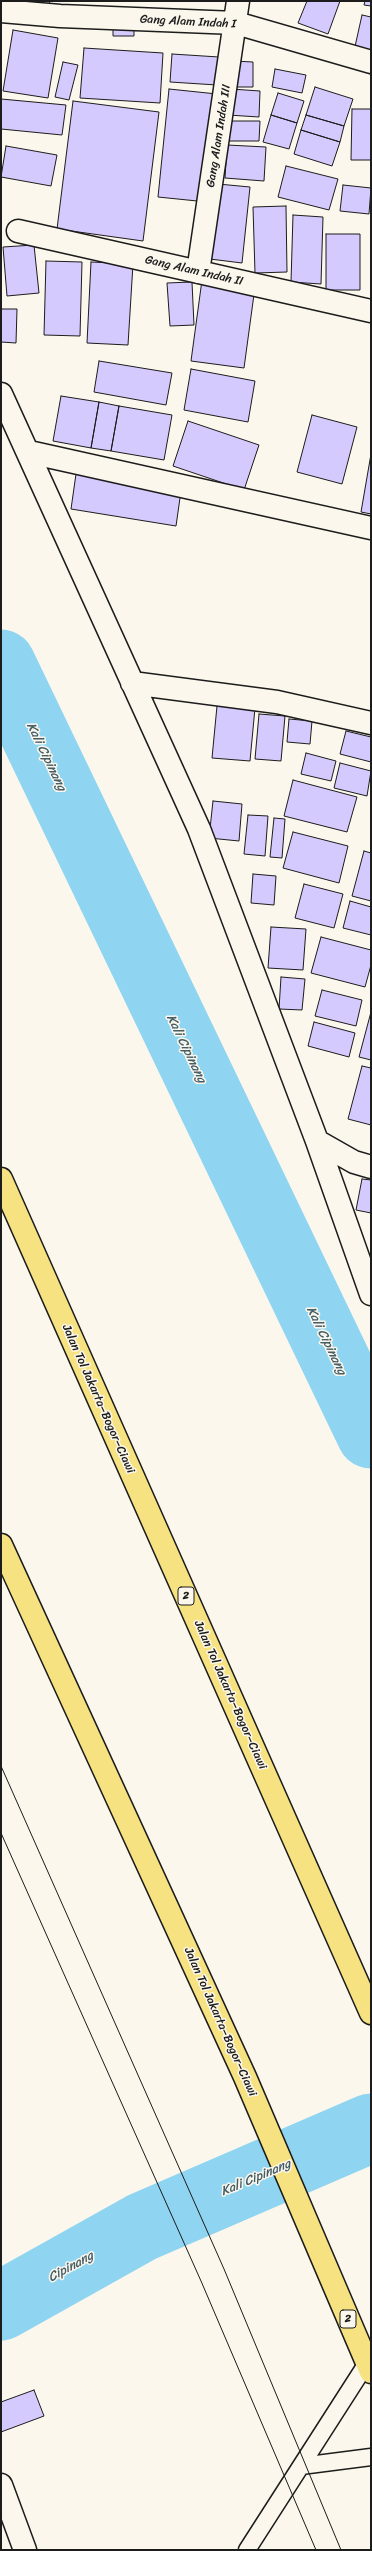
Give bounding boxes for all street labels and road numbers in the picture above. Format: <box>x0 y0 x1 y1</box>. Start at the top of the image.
street label: Gang Alam Indah I <box>139 12 237 32</box>
street label: Gang Alam Indah III <box>204 84 234 188</box>
street label: Gang Alam Indah II <box>144 253 244 289</box>
street label: Jalan Tol Jakarta–Bogor–Ciawi <box>59 1322 137 1476</box>
road number: 2 <box>178 1587 194 1605</box>
street label: Jalan Tol Jakarta–Bogor–Ciawi <box>191 1618 269 1772</box>
street label: Jalan Tol Jakarta–Bogor–Ciawi <box>181 1945 259 2099</box>
road number: 2 <box>340 2310 356 2328</box>

